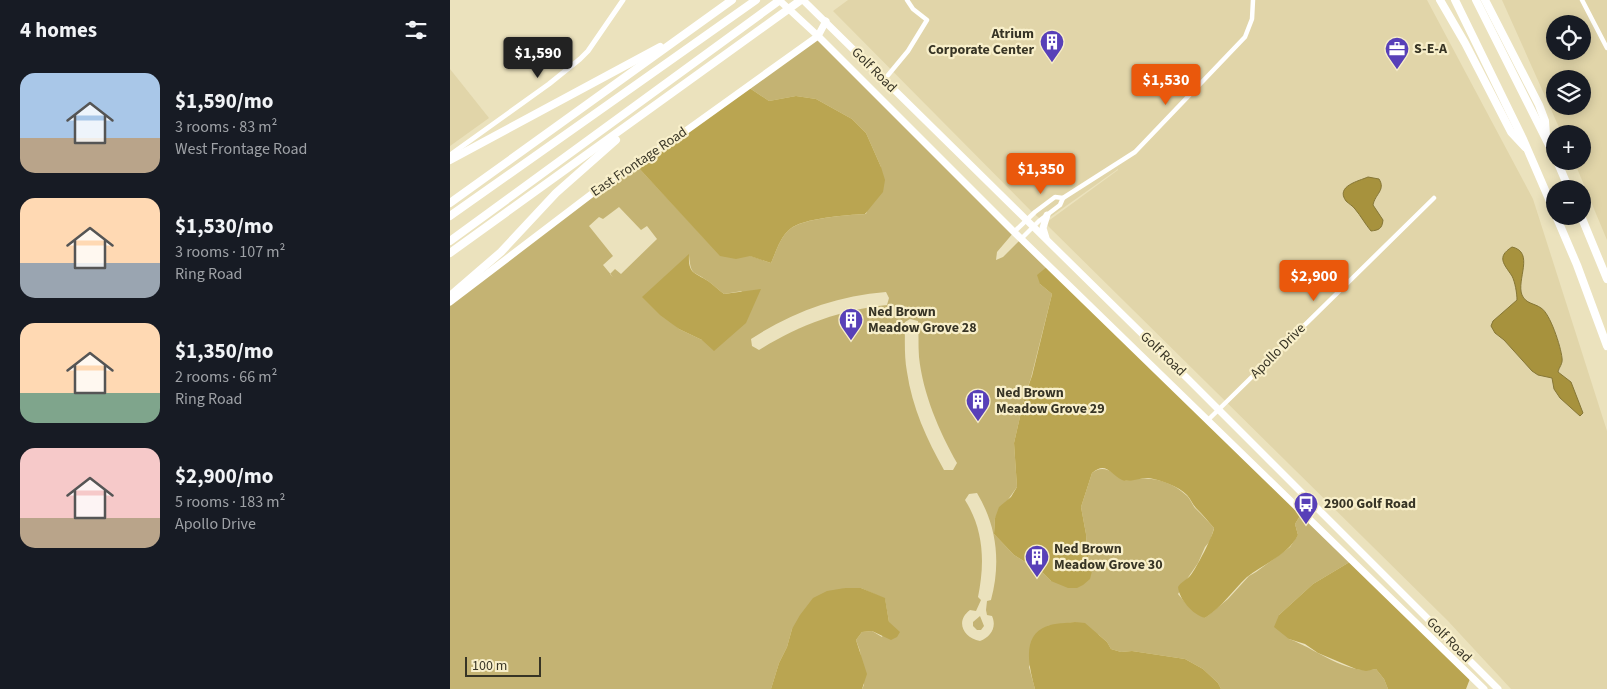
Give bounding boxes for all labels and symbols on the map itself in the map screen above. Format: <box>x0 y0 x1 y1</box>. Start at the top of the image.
place label: Atrium Corporate Center <box>928 24 1034 60</box>
building icon: Atrium Corporate Center <box>1039 29 1065 63</box>
pin: $1,590 <box>497 36 579 79</box>
office icon: S-E-A <box>1384 36 1410 70</box>
place label: S-E-A <box>1414 39 1448 59</box>
street label: Golf Road <box>847 43 901 97</box>
pin: $1,530 <box>1125 64 1207 106</box>
street label: East Frontage Road <box>587 122 691 202</box>
pin: $1,350 <box>1000 152 1082 195</box>
pin: $2,900 <box>1273 260 1355 302</box>
place label: Ned Brown Meadow Grove 28 <box>868 302 977 338</box>
building icon: Ned Brown Meadow Grove 28 <box>838 307 864 341</box>
street label: Apollo Drive <box>1246 319 1310 383</box>
street label: Golf Road <box>1136 327 1190 381</box>
place label: Ned Brown Meadow Grove 29 <box>996 383 1105 419</box>
building icon: Ned Brown Meadow Grove 29 <box>965 388 991 422</box>
bus stop icon: 2900 Golf Road <box>1293 491 1319 525</box>
place label: 2900 Golf Road <box>1324 494 1416 514</box>
place label: Ned Brown Meadow Grove 30 <box>1054 539 1163 575</box>
building icon: Ned Brown Meadow Grove 30 <box>1024 544 1050 578</box>
street label: Golf Road <box>1422 613 1476 667</box>
scale bar <box>465 654 541 677</box>

